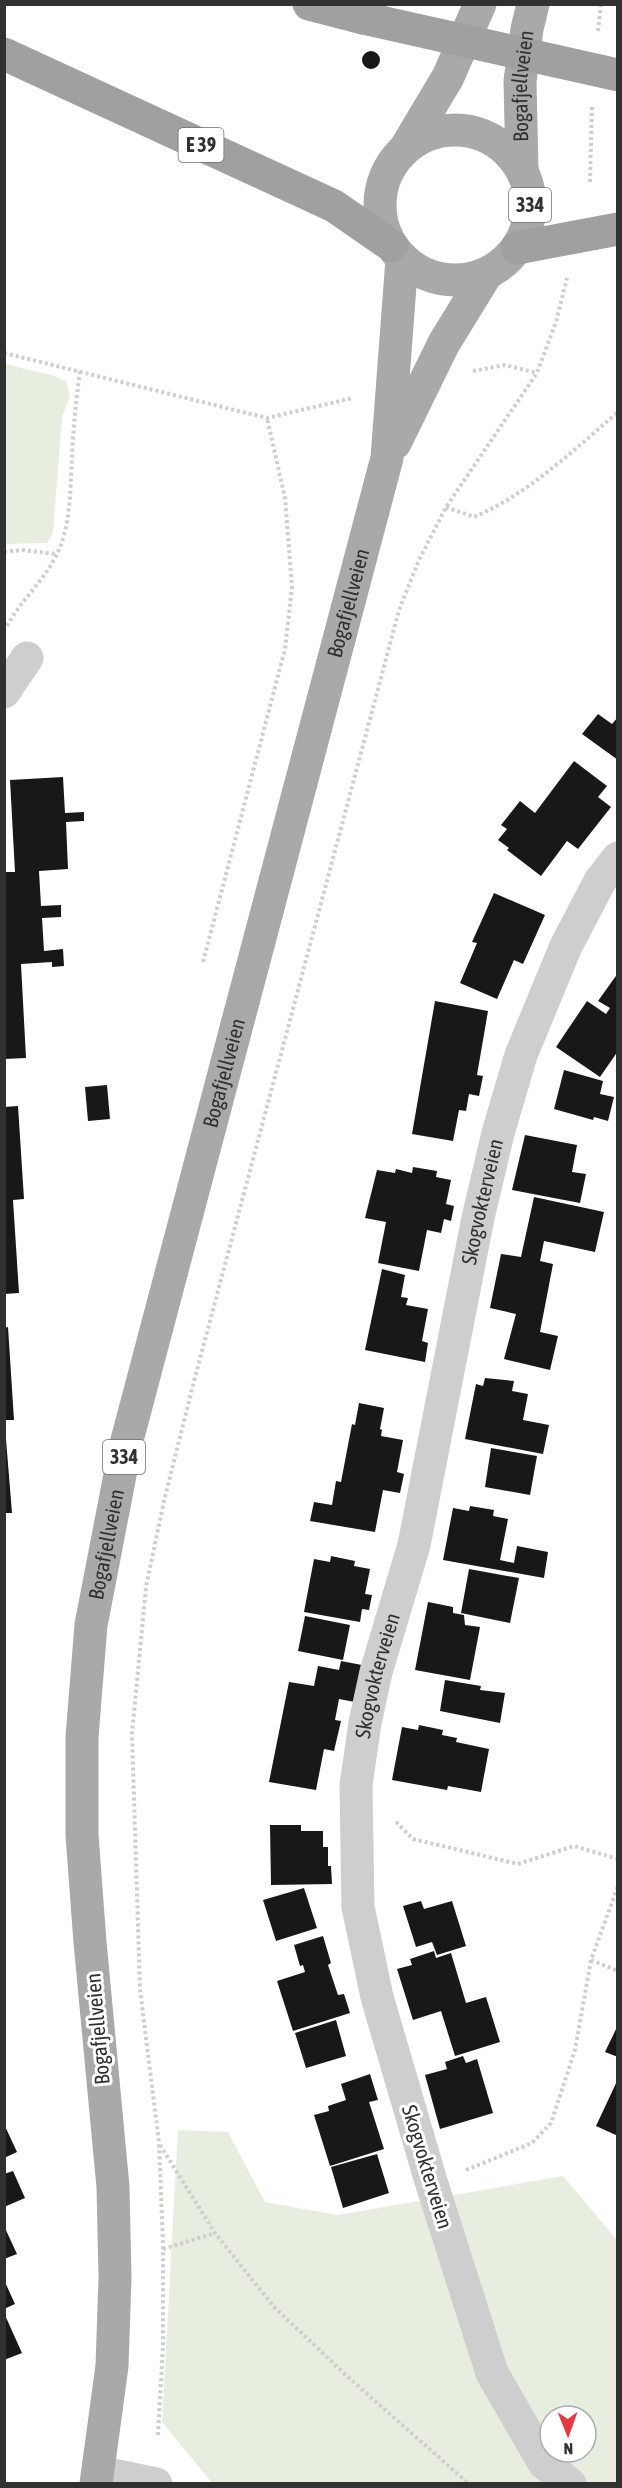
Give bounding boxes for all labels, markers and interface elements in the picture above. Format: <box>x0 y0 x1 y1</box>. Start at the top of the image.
street label: Bogafjellveien <box>507 29 538 142</box>
road number: E 39 <box>178 128 224 162</box>
road number: 334 <box>509 188 551 222</box>
street label: Bogafjellveien <box>322 546 374 660</box>
street label: Bogafjellveien <box>197 1016 249 1130</box>
street label: Skogvokterveien <box>456 1136 507 1267</box>
road number: 334 <box>103 1440 145 1474</box>
street label: Bogafjellveien <box>83 1487 128 1601</box>
street label: Skogvokterveien <box>350 1610 404 1740</box>
street label: Bogafjellveien <box>80 1972 114 2086</box>
street label: Skogvokterveien <box>398 2102 458 2232</box>
north arrow <box>538 2404 598 2464</box>
text: N <box>563 2440 573 2458</box>

